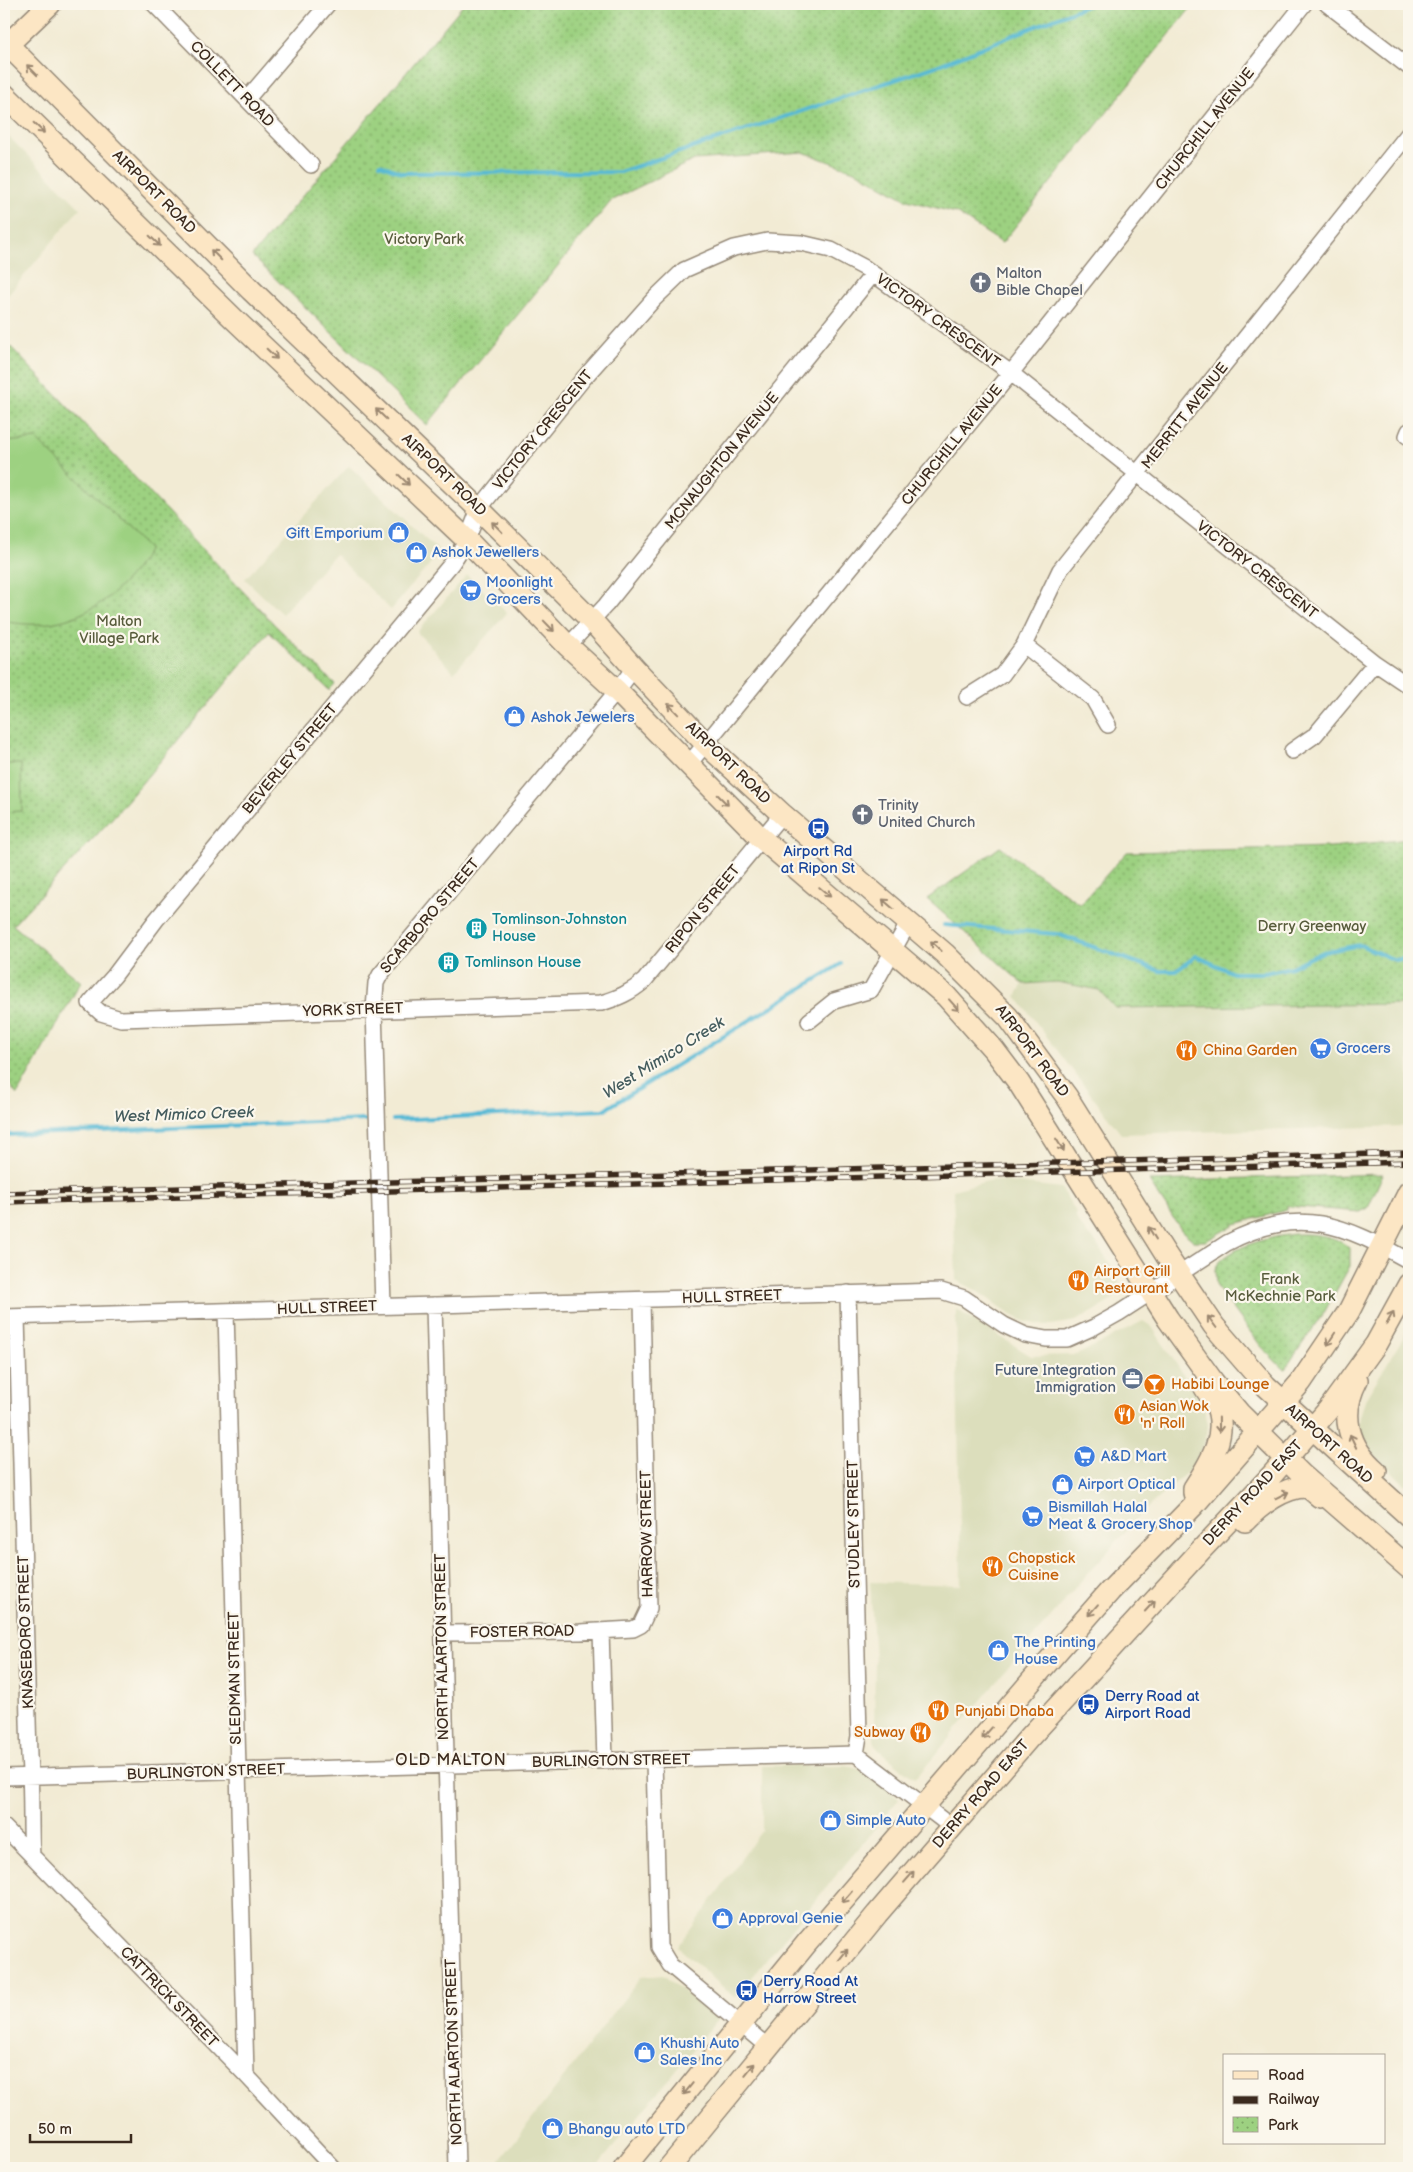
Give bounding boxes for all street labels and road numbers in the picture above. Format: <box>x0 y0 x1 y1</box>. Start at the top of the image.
street label: COLLETT ROAD <box>186 37 278 131</box>
street label: CHURCHILL AVENUE <box>1151 64 1259 194</box>
street label: AIRPORT ROAD <box>108 146 200 238</box>
street label: VICTORY CRESCENT <box>872 270 1004 372</box>
street label: MERRITT AVENUE <box>1137 359 1233 473</box>
street label: VICTORY CRESCENT <box>489 366 597 494</box>
street label: CHURCHILL AVENUE <box>897 381 1007 509</box>
street label: MCNAUGHTON AVENUE <box>661 389 783 533</box>
street label: AIRPORT ROAD <box>398 430 491 520</box>
street label: VICTORY CRESCENT <box>1193 517 1321 623</box>
street label: BEVERLEY STREET <box>238 700 342 818</box>
street label: AIRPORT ROAD <box>682 718 775 808</box>
street label: SCARBORO STREET <box>376 855 484 977</box>
street label: RIPON STREET <box>661 861 745 957</box>
street label: YORK STREET <box>301 999 404 1021</box>
street label: AIRPORT ROAD <box>991 1001 1073 1101</box>
street label: HULL STREET <box>682 1286 782 1308</box>
street label: HULL STREET <box>277 1297 377 1319</box>
street label: AIRPORT ROAD <box>1281 1400 1377 1488</box>
street label: DERRY ROAD EAST <box>1199 1436 1307 1550</box>
street label: STUDLEY STREET <box>843 1460 865 1588</box>
street label: HARROW STREET <box>636 1470 658 1598</box>
street label: NORTH ALARTON STREET <box>431 1553 453 1741</box>
street label: KNASEBORO STREET <box>14 1555 38 1709</box>
street label: SLEDMAN STREET <box>224 1611 246 1745</box>
street label: FOSTER ROAD <box>470 1622 574 1642</box>
street label: DERRY ROAD EAST <box>929 1736 1033 1852</box>
street label: BURLINGTON STREET <box>531 1750 691 1772</box>
street label: BURLINGTON STREET <box>126 1760 286 1784</box>
street label: CATTRICK STREET <box>116 1943 222 2051</box>
street label: NORTH ALARTON STREET <box>441 1958 467 2146</box>

